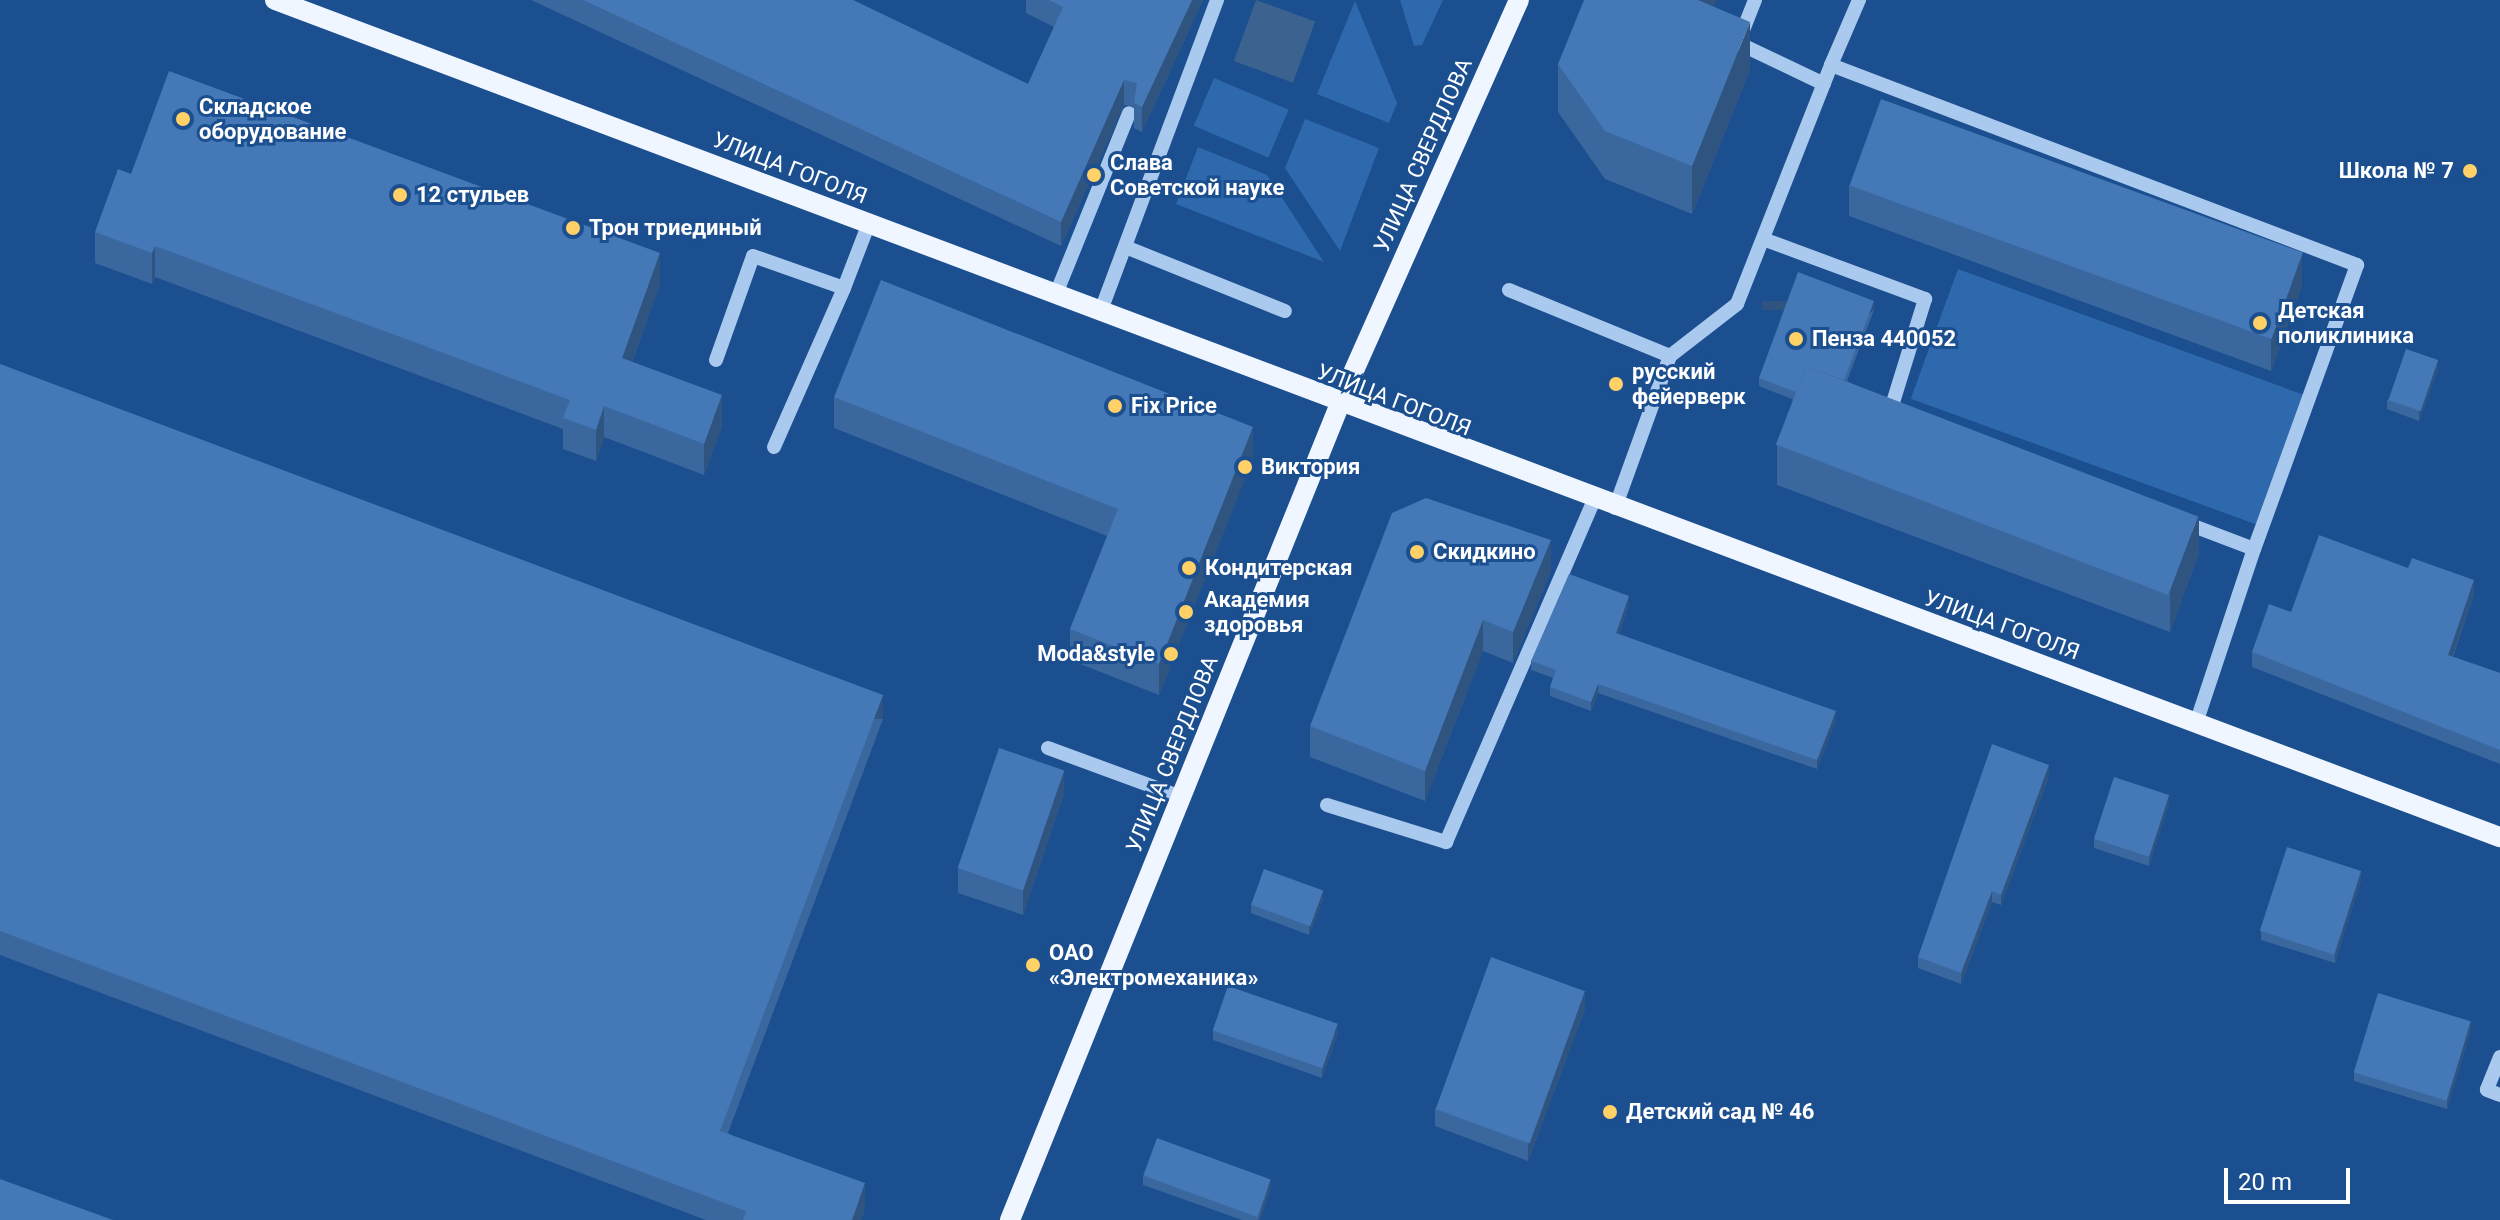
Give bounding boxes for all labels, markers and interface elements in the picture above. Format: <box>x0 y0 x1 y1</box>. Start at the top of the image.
street label: УЛИЦА СВЕРДЛОВА <box>1368 54 1478 256</box>
place label: Складское оборудование <box>199 93 346 144</box>
marker: Складское оборудование <box>174 110 192 128</box>
street label: УЛИЦА ГОГОЛЯ <box>709 126 871 210</box>
place label: Слава Советской науке <box>1110 149 1284 200</box>
place label: Школа № 7 <box>2339 158 2454 184</box>
marker: Школа № 7 <box>2461 162 2479 180</box>
marker: Слава Советской науке <box>1085 166 1103 184</box>
place label: 12 стульев <box>416 182 529 208</box>
marker: 12 стульев <box>391 186 409 204</box>
place label: Трон триединый <box>589 215 762 241</box>
marker: Трон триединый <box>564 219 582 237</box>
place label: Детская поликлиника <box>2278 297 2414 348</box>
marker: Детская поликлиника <box>2249 312 2271 334</box>
place label: Пенза 440052 <box>1812 326 1956 352</box>
marker: Пенза 440052 <box>1787 330 1805 348</box>
street label: УЛИЦА ГОГОЛЯ <box>1313 358 1475 442</box>
place label: русский фейерверк <box>1632 358 1746 410</box>
marker: русский фейерверк <box>1607 375 1625 393</box>
place label: Fix Price <box>1131 393 1217 419</box>
marker: Fix Price <box>1106 397 1124 415</box>
place label: Виктория <box>1261 454 1360 480</box>
marker: Виктория <box>1236 458 1254 476</box>
place label: Скидкино <box>1433 539 1536 565</box>
marker: Скидкино <box>1408 543 1426 561</box>
place label: Кондитерская <box>1205 555 1353 581</box>
marker: Кондитерская <box>1180 559 1198 577</box>
street label: УЛИЦА ГОГОЛЯ <box>1921 585 2083 665</box>
place label: Академия здоровья <box>1204 586 1310 638</box>
marker: Академия здоровья <box>1175 601 1197 623</box>
place label: Moda&style <box>1037 641 1155 667</box>
marker: Moda&style <box>1162 645 1180 663</box>
street label: УЛИЦА СВЕРДЛОВА <box>1121 652 1223 856</box>
place label: ОАО «Электромеханика» <box>1049 939 1258 990</box>
marker: ОАО «Электромеханика» <box>1024 956 1042 974</box>
place label: Детский сад № 46 <box>1626 1099 1814 1125</box>
marker: Детский сад № 46 <box>1601 1103 1619 1121</box>
scale bar <box>2228 1152 2354 1202</box>
text: 20 m <box>2238 1168 2292 1196</box>

